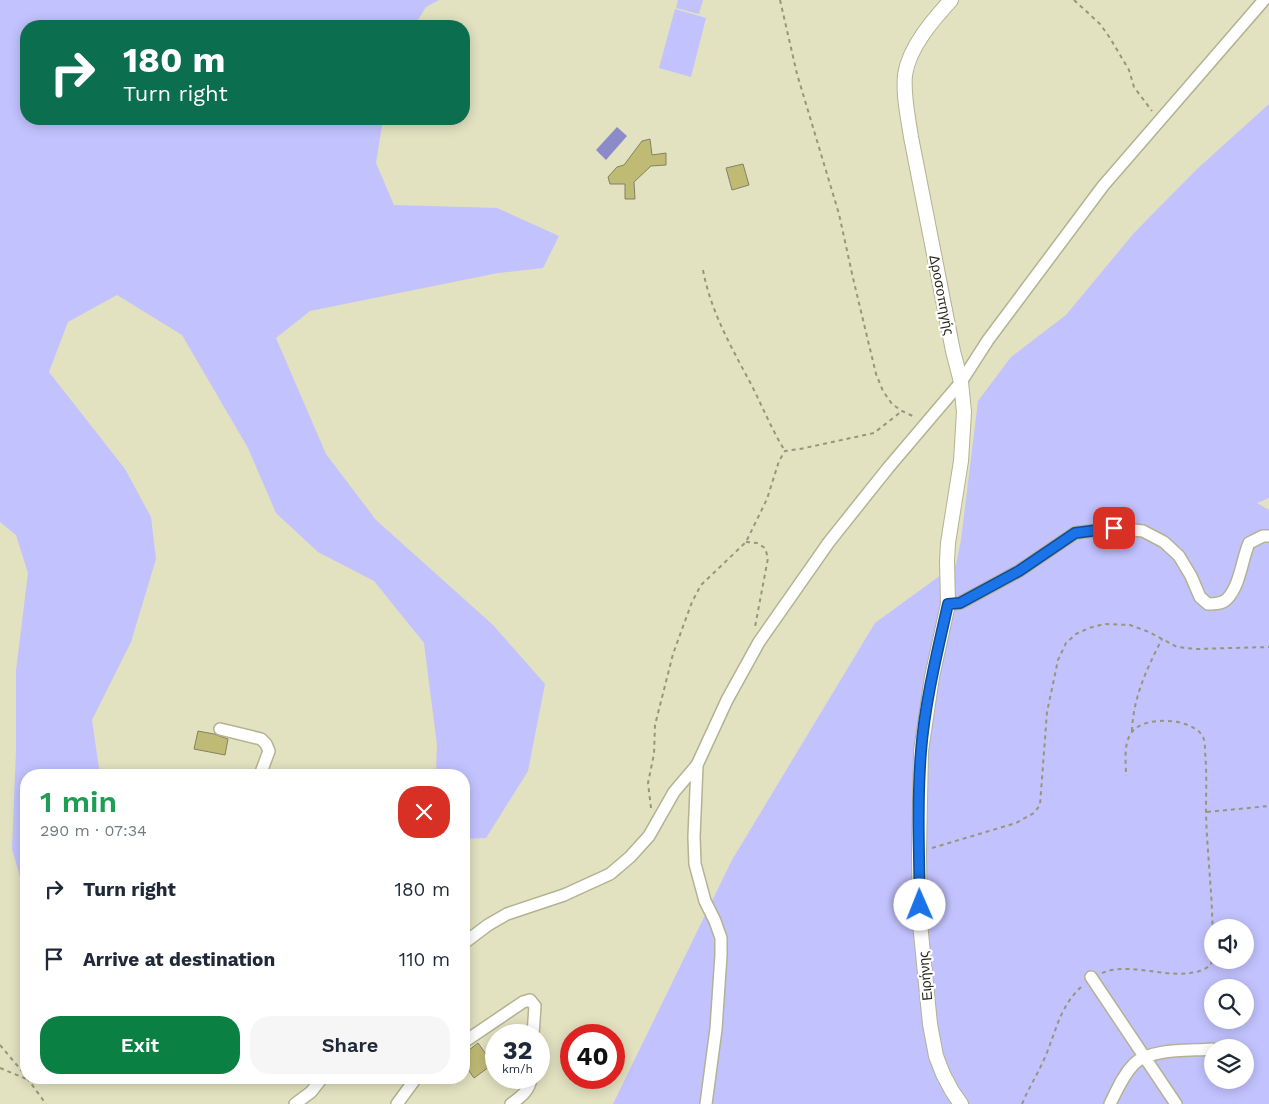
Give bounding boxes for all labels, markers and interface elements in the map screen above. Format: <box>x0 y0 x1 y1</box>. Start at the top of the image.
text: 180 m <box>123 39 226 81</box>
icon: right <box>40 40 105 105</box>
text: Turn right <box>123 81 228 106</box>
street label: Δροσοπηγής <box>926 254 958 337</box>
pin <box>1093 507 1135 549</box>
icon: arrive <box>1100 514 1128 542</box>
text: 1 min <box>40 784 117 819</box>
button: close <box>398 786 450 838</box>
text: 290 m · 07:34 <box>40 821 147 840</box>
icon: right <box>40 875 68 903</box>
text: Turn right <box>83 878 176 901</box>
text: 180 m <box>394 878 450 901</box>
position arrow <box>893 878 945 930</box>
map controls <box>1204 919 1254 1089</box>
button: sound <box>1204 919 1254 969</box>
icon: arrive <box>40 945 68 973</box>
text: Arrive at destination <box>83 948 275 971</box>
text: 110 m <box>399 948 450 971</box>
street label: Ειρήνης <box>915 950 935 1001</box>
button: search <box>1204 979 1254 1029</box>
button: Exit <box>40 1016 240 1074</box>
button: Share <box>250 1016 450 1074</box>
speed limit sign: 40 <box>560 1024 625 1089</box>
text: 32 <box>503 1036 532 1065</box>
button: layers <box>1204 1039 1254 1089</box>
text: km/h <box>502 1062 533 1076</box>

